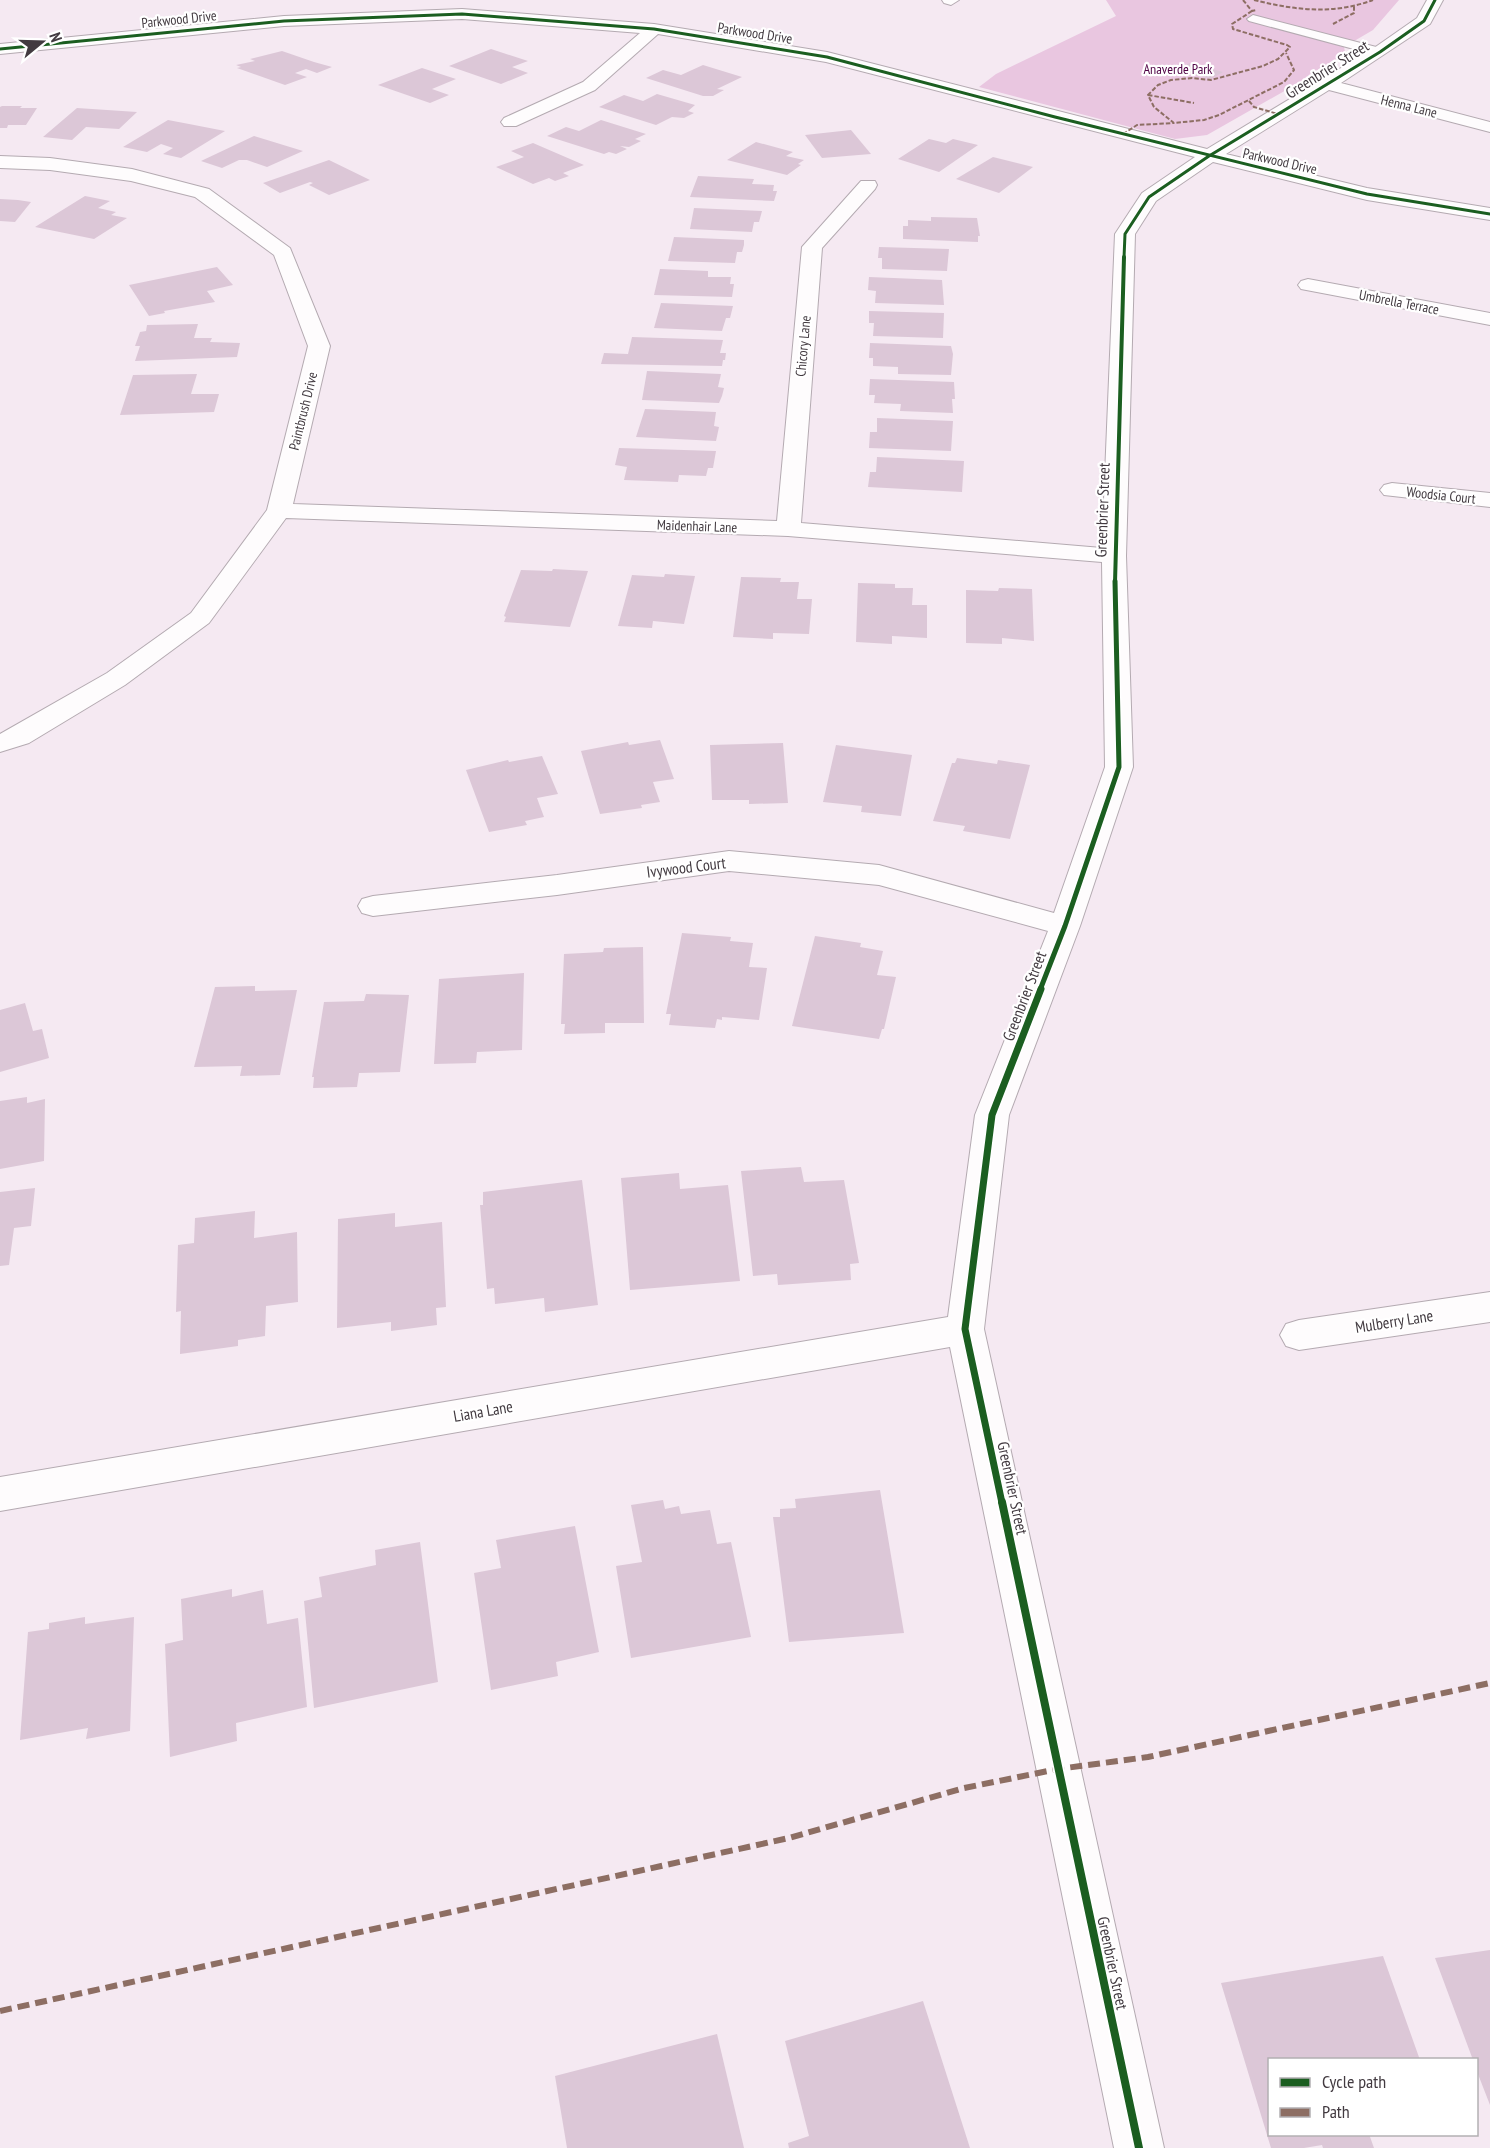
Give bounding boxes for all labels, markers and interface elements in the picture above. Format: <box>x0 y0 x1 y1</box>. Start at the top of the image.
street label: Parkwood Drive <box>141 6 218 32</box>
north arrow <box>12 12 72 72</box>
street label: Parkwood Drive <box>716 18 794 48</box>
text: N <box>45 30 67 44</box>
street label: Greenbrier Street <box>1282 35 1373 103</box>
park label: Anaverde Park <box>1143 60 1213 78</box>
street label: Henna Lane <box>1379 90 1439 122</box>
street label: Parkwood Drive <box>1241 144 1319 178</box>
street label: Umbrella Terrace <box>1357 285 1441 319</box>
street label: Chicory Lane <box>791 315 815 377</box>
street label: Paintbrush Drive <box>285 370 321 452</box>
street label: Greenbrier Street <box>1090 462 1114 558</box>
street label: Woodsia Court <box>1405 482 1477 508</box>
street label: Maidenhair Lane <box>657 516 738 536</box>
street label: Ivywood Court <box>645 852 727 882</box>
street label: Greenbrier Street <box>998 948 1051 1044</box>
street label: Mulberry Lane <box>1354 1305 1434 1337</box>
street label: Liana Lane <box>452 1396 514 1426</box>
street label: Greenbrier Street <box>993 1440 1033 1537</box>
street label: Greenbrier Street <box>1093 1915 1133 2012</box>
legend <box>1268 2058 1478 2136</box>
text: Cycle path <box>1322 2070 1386 2093</box>
text: Path <box>1322 2100 1350 2123</box>

